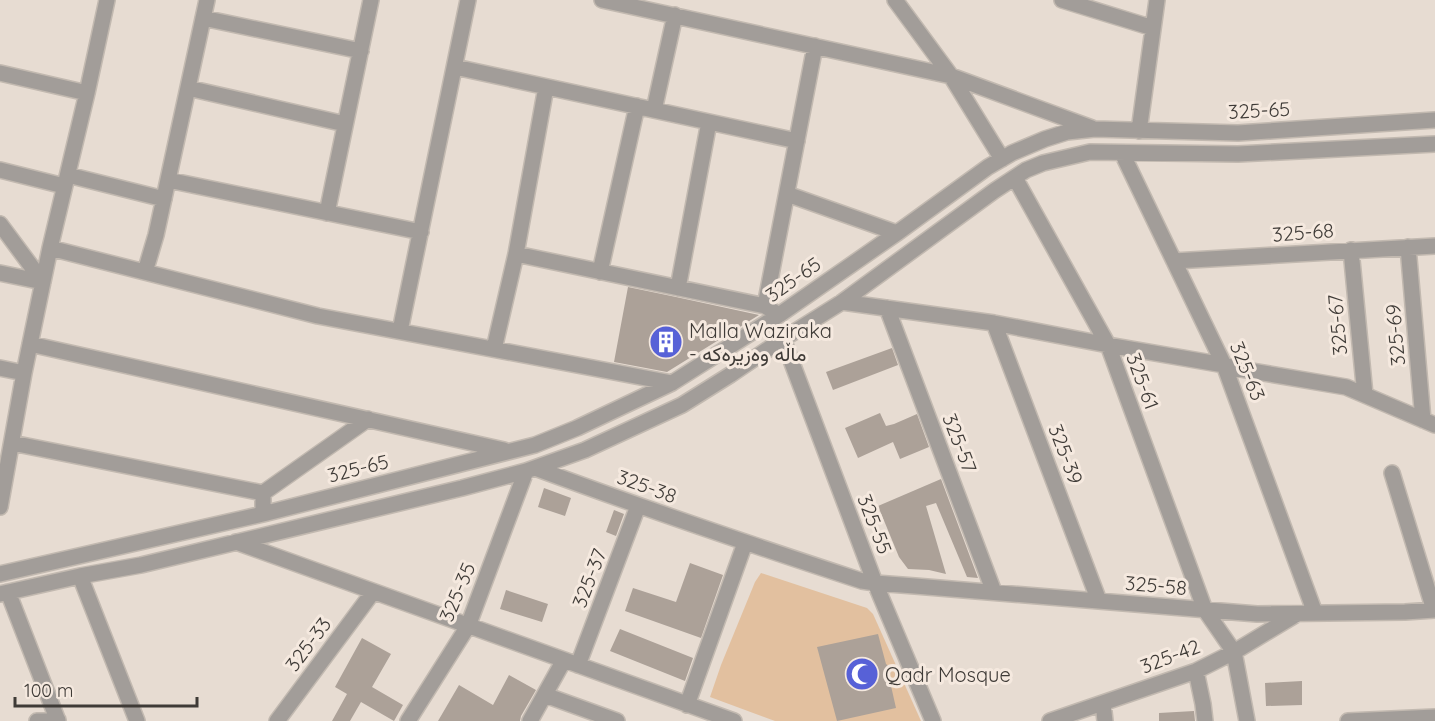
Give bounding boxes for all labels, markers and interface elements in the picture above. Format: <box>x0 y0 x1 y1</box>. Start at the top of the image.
street label: 325-65 <box>1227 96 1291 124</box>
street label: 325-68 <box>1271 217 1335 247</box>
street label: 325-65 <box>760 251 826 307</box>
street label: 325-67 <box>1322 293 1352 357</box>
street label: 325-69 <box>1380 303 1410 367</box>
place label: Malla Waziraka - ماڵە وەزیرەکە <box>689 318 832 367</box>
building icon: Malla Waziraka - ماڵە وەزیرەکە <box>648 324 684 360</box>
street label: 325-63 <box>1225 338 1271 404</box>
street label: 325-61 <box>1121 349 1165 413</box>
street label: 325-57 <box>937 410 983 476</box>
street label: 325-39 <box>1043 421 1089 487</box>
street label: 325-65 <box>325 448 391 488</box>
street label: 325-38 <box>614 464 680 508</box>
street label: 325-55 <box>852 491 898 557</box>
street label: 325-37 <box>566 545 612 611</box>
street label: 325-35 <box>433 559 481 625</box>
street label: 325-58 <box>1124 570 1188 600</box>
street label: 325-33 <box>280 612 336 676</box>
street label: 325-42 <box>1137 633 1203 679</box>
mosque icon: Qadr Mosque <box>844 656 880 692</box>
place label: Qadr Mosque <box>885 662 1011 687</box>
scale bar <box>15 670 196 708</box>
text: 100 m <box>24 679 73 702</box>

